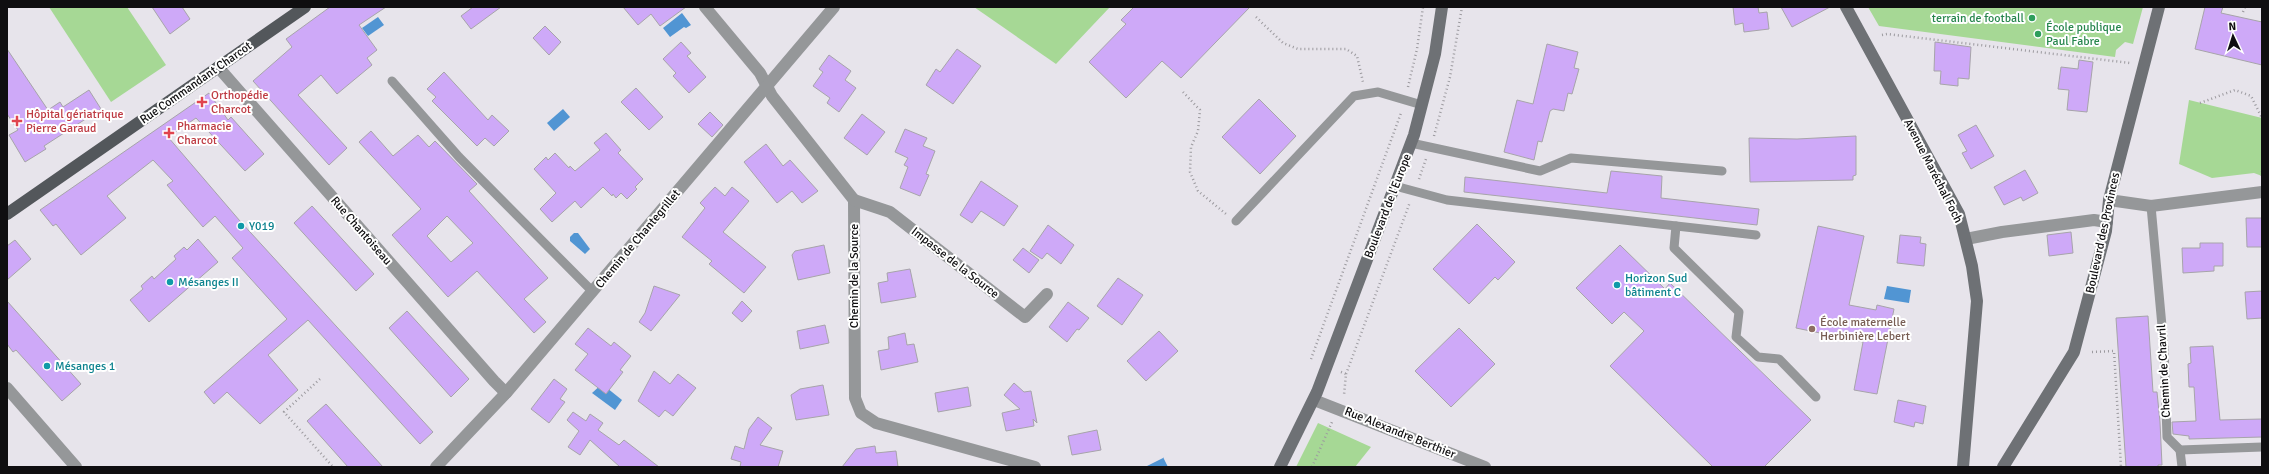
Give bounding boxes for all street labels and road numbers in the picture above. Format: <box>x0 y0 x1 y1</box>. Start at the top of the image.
street label: Rue Commandant Charcot <box>137 39 255 127</box>
street label: Avenue Maréchal Foch <box>1900 116 1966 226</box>
street label: Boulevard de l'Europe <box>1361 152 1415 260</box>
street label: Boulevard des Provinces <box>2083 171 2123 295</box>
street label: Chemin de Chantegrillet <box>592 186 684 292</box>
street label: Rue Chantoiseau <box>327 194 395 268</box>
street label: Chemin de la Source <box>847 224 862 328</box>
street label: Impasse de la Source <box>908 224 1002 302</box>
street label: Chemin de Chavril <box>2154 324 2174 418</box>
street label: Rue Alexandre Berthier <box>1342 404 1458 462</box>

